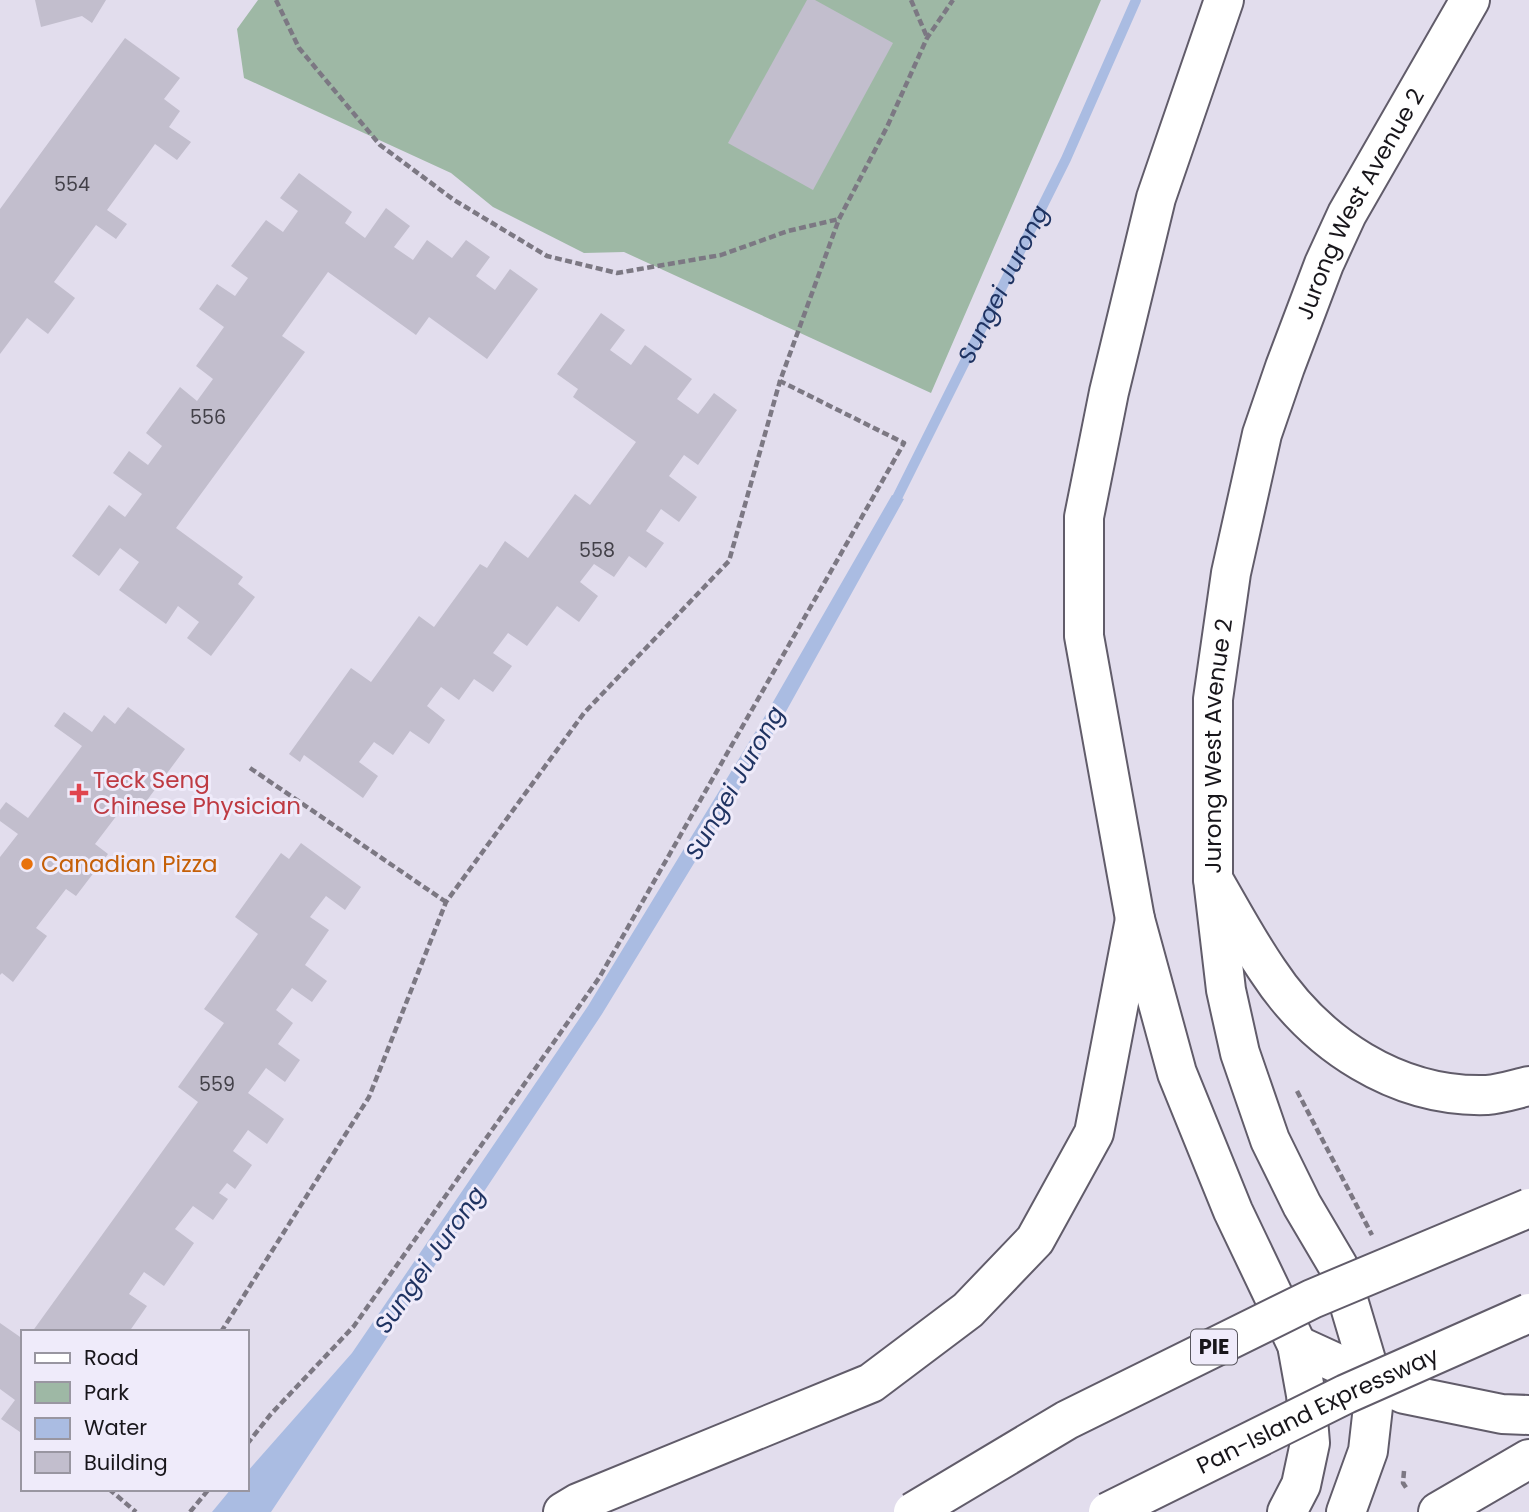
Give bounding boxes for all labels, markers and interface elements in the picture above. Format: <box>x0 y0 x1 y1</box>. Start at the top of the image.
street label: Jurong West Avenue 2 <box>1288 83 1432 324</box>
house number: 554 <box>54 171 90 198</box>
water label: Sungei Jurong <box>950 199 1056 369</box>
house number: 556 <box>190 404 226 431</box>
house number: 558 <box>579 537 615 564</box>
street label: Jurong West Avenue 2 <box>1197 616 1240 874</box>
water label: Sungei Jurong <box>677 700 792 866</box>
place label: Teck Seng Chinese Physician <box>93 764 301 822</box>
marker: Teck Seng Chinese Physician <box>71 785 87 801</box>
place label: Canadian Pizza <box>41 848 218 880</box>
marker: Canadian Pizza <box>19 856 35 872</box>
house number: 559 <box>199 1071 235 1098</box>
water label: Sungei Jurong <box>367 1179 493 1340</box>
legend <box>21 1330 248 1491</box>
road number: PIE <box>1191 1330 1237 1364</box>
street label: Pan-Island Expressway <box>1191 1339 1444 1482</box>
text: Road <box>84 1343 139 1372</box>
text: Park <box>84 1378 129 1407</box>
text: Water <box>84 1413 147 1442</box>
text: Building <box>84 1448 168 1477</box>

